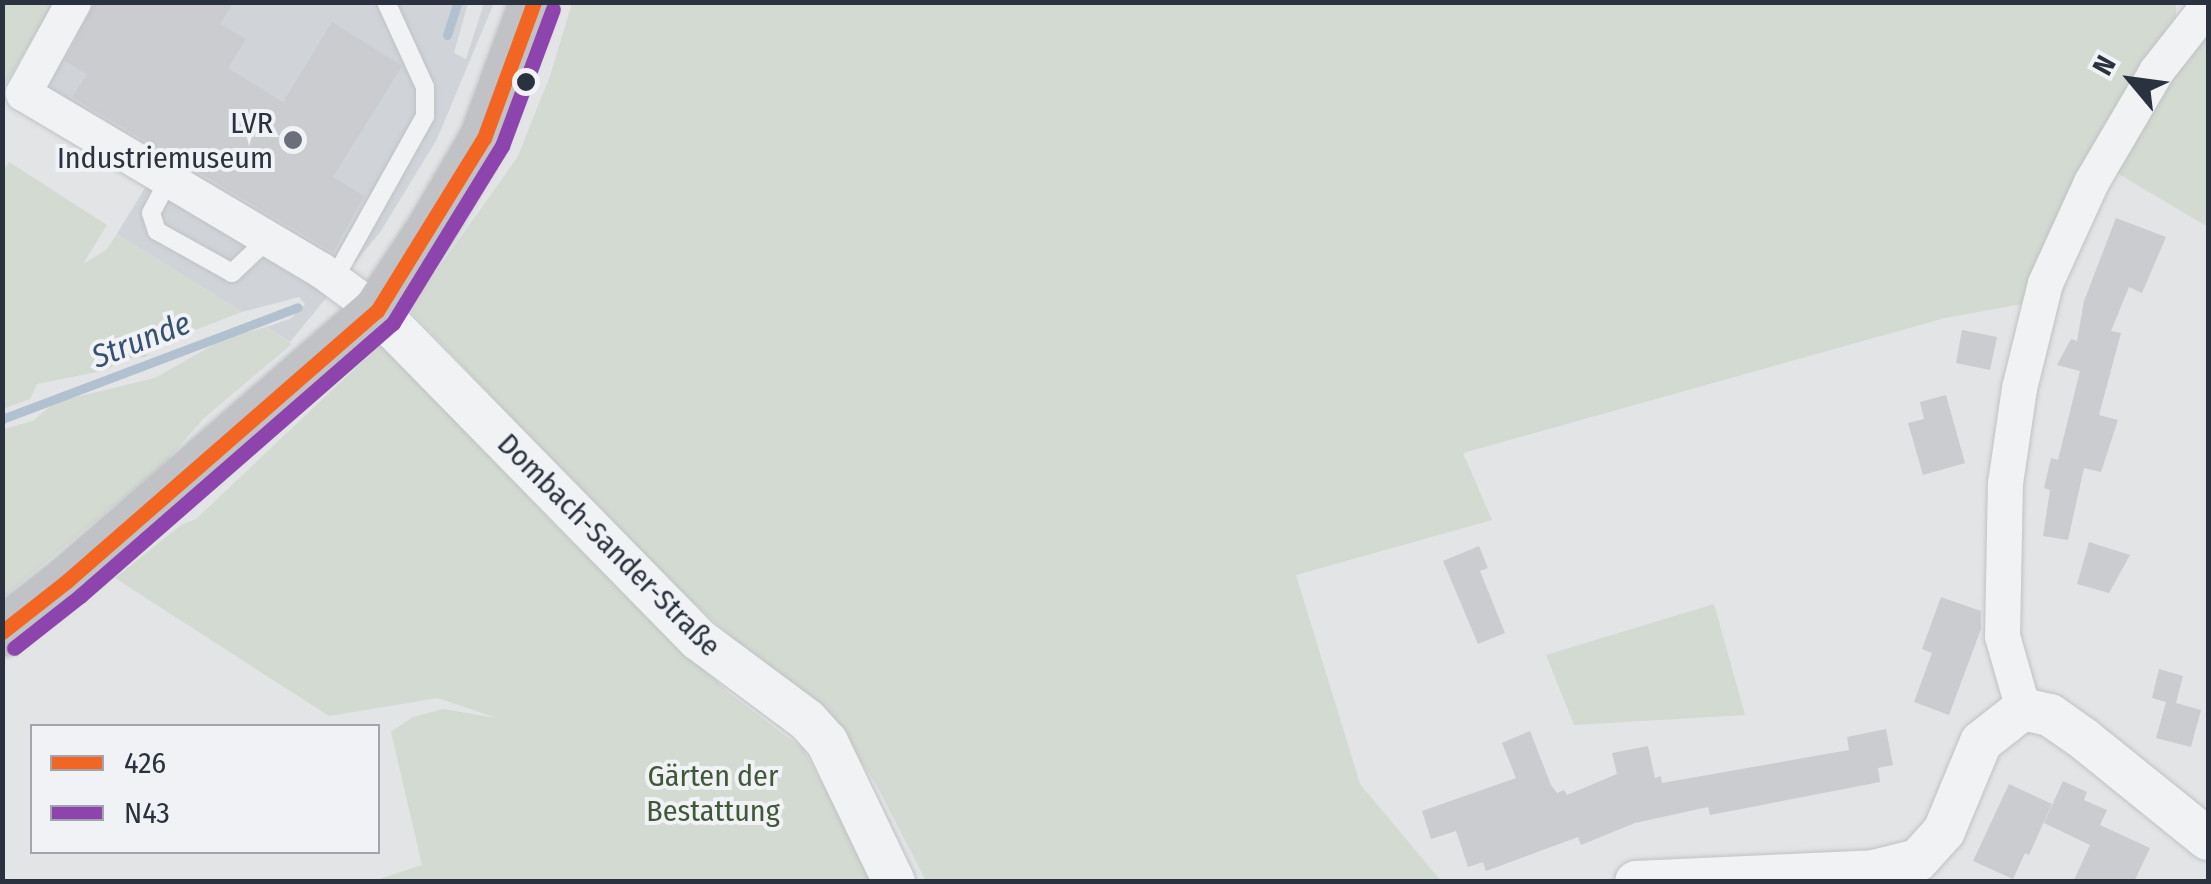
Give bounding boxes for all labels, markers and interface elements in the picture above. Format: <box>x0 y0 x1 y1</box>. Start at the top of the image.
north arrow <box>2081 30 2181 130</box>
text: N <box>2086 50 2123 81</box>
unlabelled marker <box>516 72 536 92</box>
place label: LVR Industriemuseum <box>57 105 273 176</box>
marker: LVR Industriemuseum <box>282 129 304 151</box>
water label: Strunde <box>86 304 196 376</box>
street label: Dombach-Sander-Straße <box>490 426 728 664</box>
legend <box>30 724 380 854</box>
text: 426 <box>124 745 166 781</box>
park label: Gärten der Bestattung <box>646 758 780 828</box>
text: N43 <box>124 795 170 831</box>

